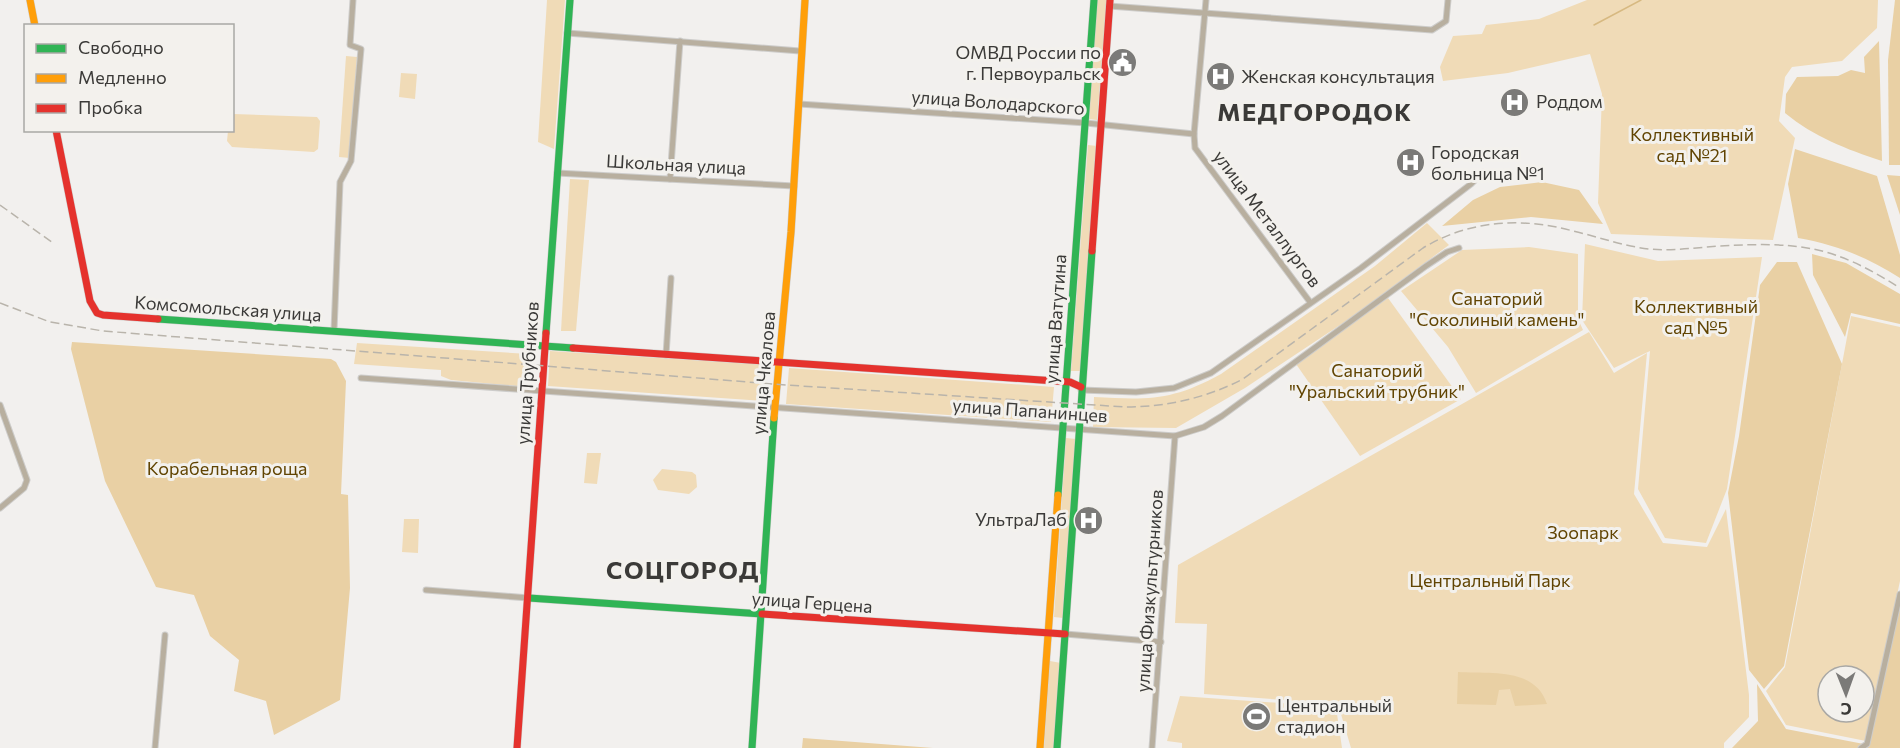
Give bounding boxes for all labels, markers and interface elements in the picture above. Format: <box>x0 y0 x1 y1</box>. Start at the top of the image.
legend <box>24 24 234 132</box>
text: Свободно <box>78 36 164 58</box>
place label: ОМВД России по г. Первоуральск <box>956 41 1101 84</box>
public building icon: ОМВД России по г. Первоуральск <box>1106 47 1138 79</box>
hospital icon: Женская консультация <box>1204 61 1236 93</box>
place label: Женская консультация <box>1241 65 1435 87</box>
text: Медленно <box>78 66 167 88</box>
street label: улица Володарского <box>911 85 1086 119</box>
hospital icon: Роддом <box>1499 86 1531 118</box>
place label: Роддом <box>1536 90 1603 112</box>
text: Пробка <box>78 96 143 118</box>
district label: МЕДГОРОДОК <box>1217 97 1413 126</box>
park label: Коллективный сад №21 <box>1630 123 1754 166</box>
place label: Городская больница №1 <box>1431 141 1545 184</box>
street label: улица Металлургов <box>1209 146 1326 291</box>
hospital icon: Городская больница №1 <box>1394 147 1426 179</box>
street label: Школьная улица <box>606 149 747 179</box>
street label: улица Ватутина <box>1040 253 1071 384</box>
park label: Санаторий "Соколиный камень" <box>1410 287 1584 330</box>
street label: Комсомольская улица <box>134 290 322 326</box>
park label: Коллективный сад №5 <box>1634 295 1758 338</box>
street label: улица Трубников <box>511 301 543 445</box>
street label: улица Чкалова <box>747 310 779 436</box>
park label: Санаторий "Уральский трубник" <box>1289 359 1465 402</box>
street label: улица Папанинцев <box>952 394 1108 426</box>
park label: Корабельная роща <box>147 457 307 479</box>
street label: улица Физкультурников <box>1131 489 1167 693</box>
hospital icon: УльтраЛаб <box>1072 504 1104 536</box>
place label: УльтраЛаб <box>975 508 1067 530</box>
park label: Зоопарк <box>1547 521 1619 543</box>
district label: СОЦГОРОД <box>606 555 760 584</box>
park label: Центральный Парк <box>1409 569 1571 591</box>
street label: улица Герцена <box>751 587 873 617</box>
north arrow <box>1816 664 1876 724</box>
place label: Центральный стадион <box>1277 694 1392 737</box>
sports icon: Центральный стадион <box>1240 700 1272 732</box>
text: С <box>1841 700 1852 719</box>

